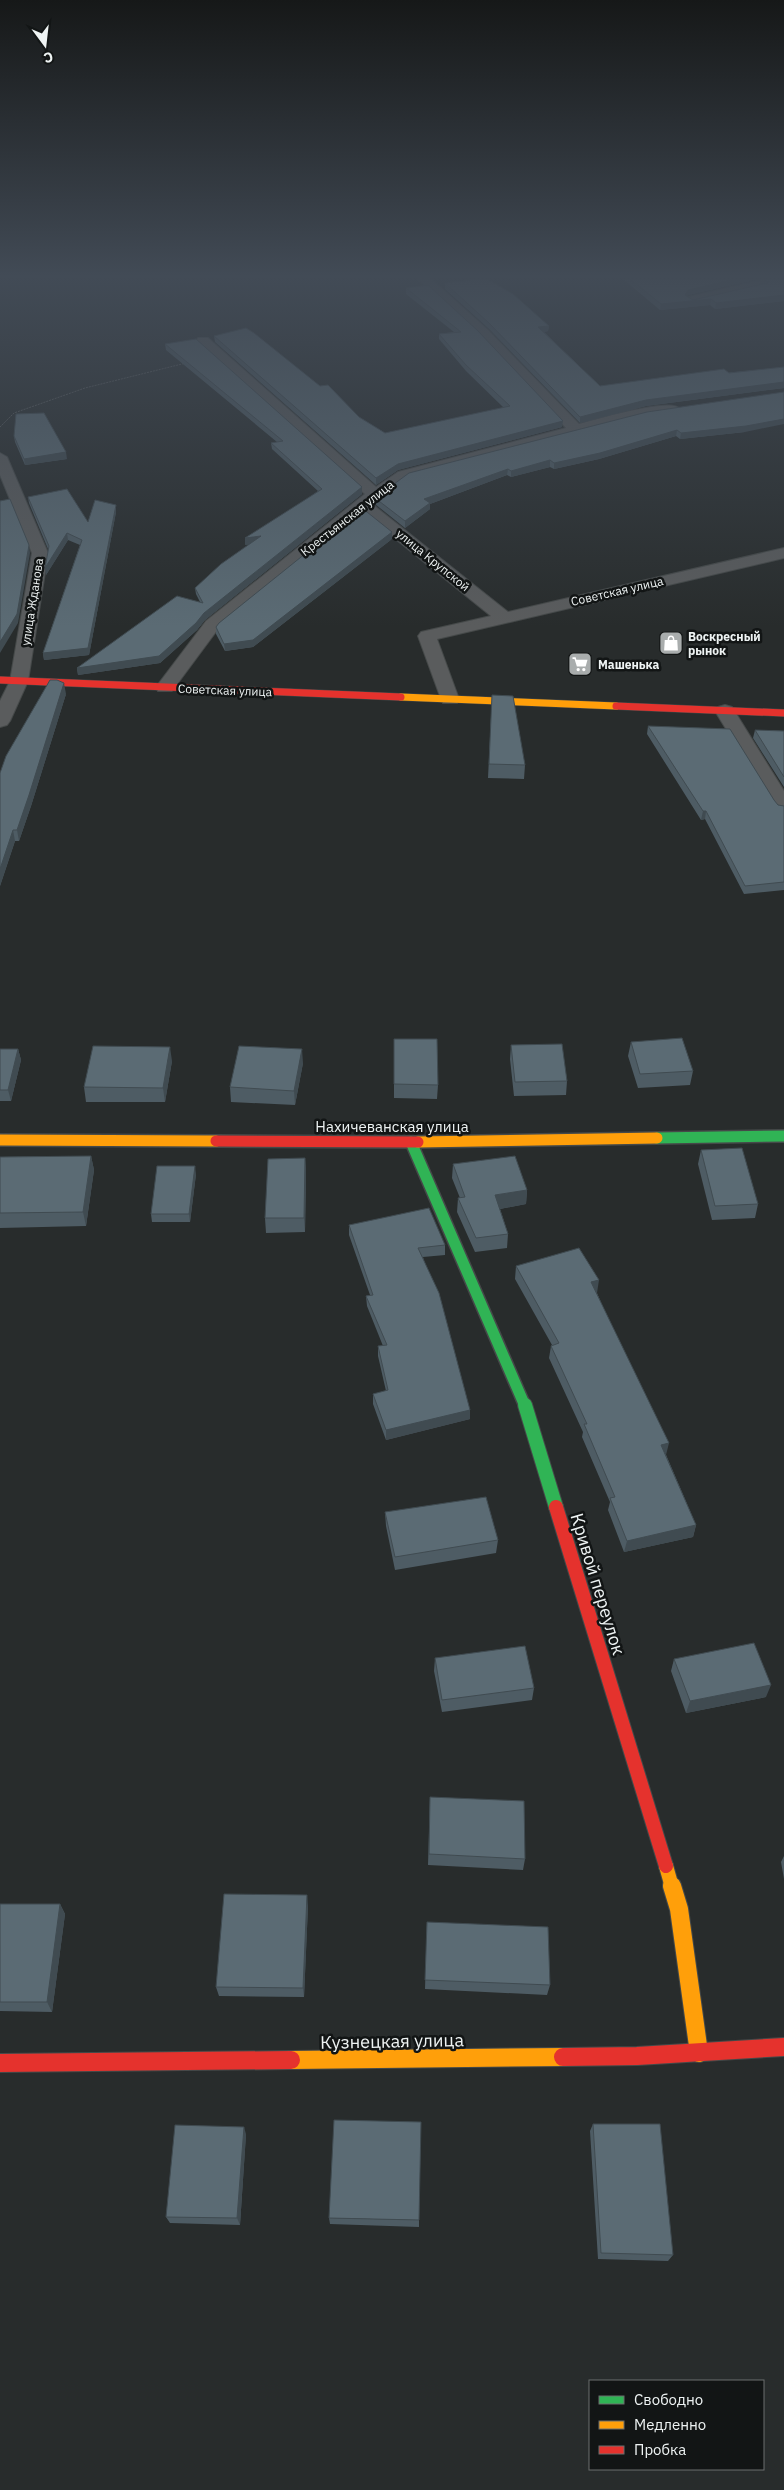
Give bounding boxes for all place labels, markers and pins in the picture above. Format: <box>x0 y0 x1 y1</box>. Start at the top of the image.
place label: Воскресный рынок <box>688 629 761 658</box>
shop icon: Воскресный рынок <box>658 630 684 656</box>
supermarket icon: Машенька <box>567 651 593 677</box>
place label: Машенька <box>598 657 660 672</box>

